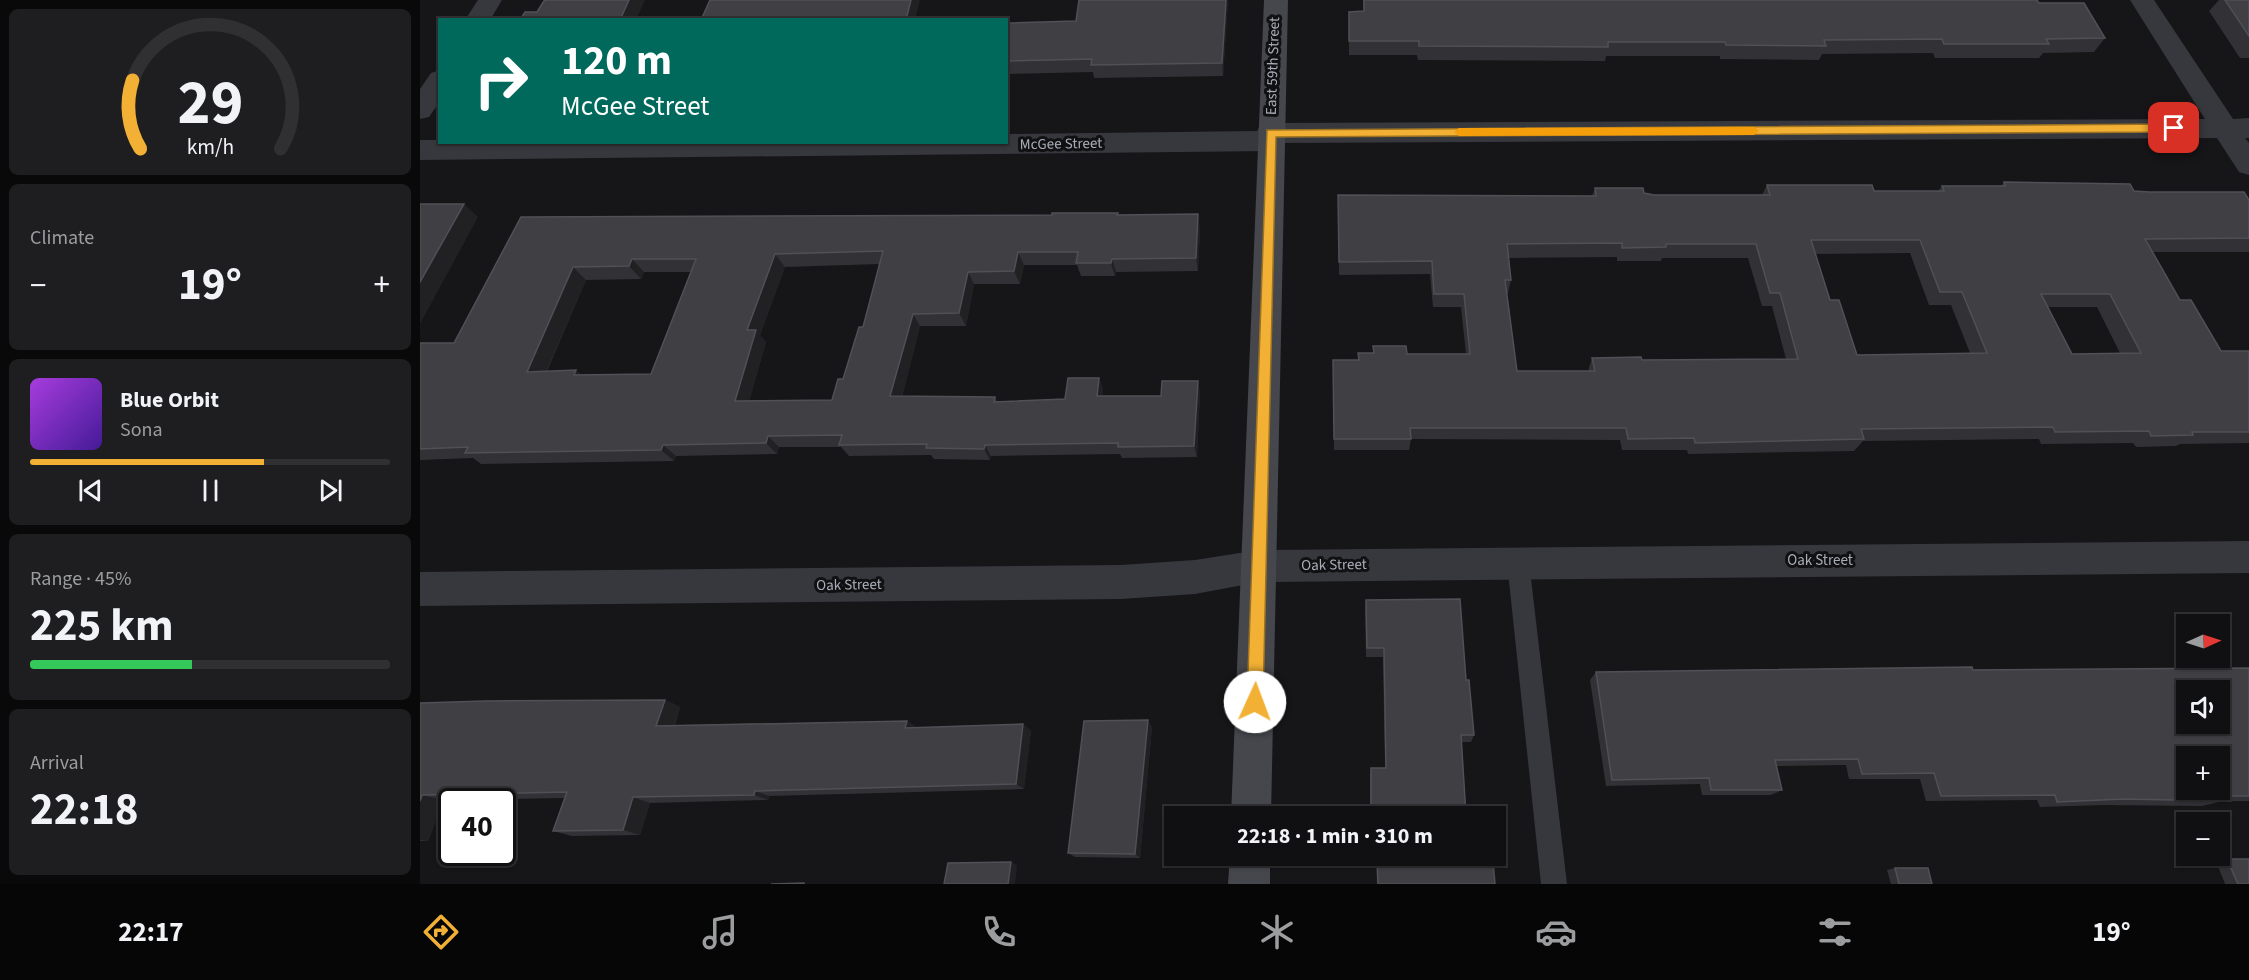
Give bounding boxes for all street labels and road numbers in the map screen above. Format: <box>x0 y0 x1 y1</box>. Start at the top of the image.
street label: East 59th Street <box>1261 17 1285 115</box>
street label: McGee Street <box>1020 133 1102 155</box>
street label: Oak Street <box>1787 550 1853 571</box>
street label: Oak Street <box>1301 554 1367 576</box>
street label: Oak Street <box>816 574 882 596</box>

